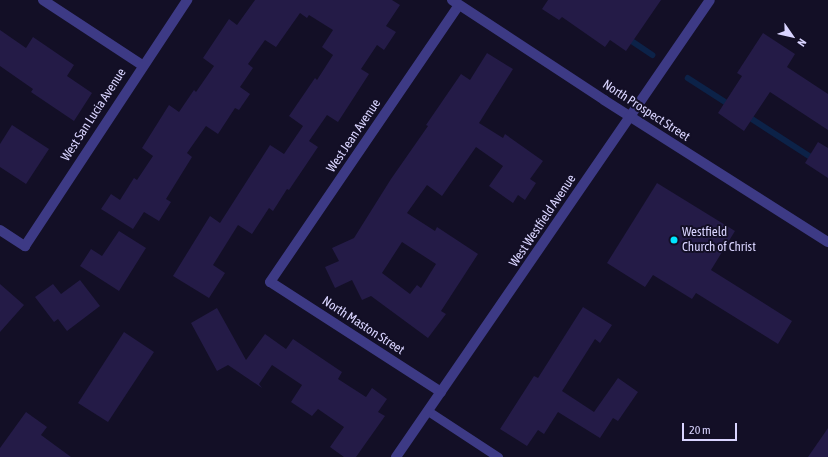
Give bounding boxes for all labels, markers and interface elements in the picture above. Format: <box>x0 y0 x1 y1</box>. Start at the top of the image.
north arrow <box>772 16 812 56</box>
text: N <box>795 37 809 49</box>
street label: West San Lucia Avenue <box>58 66 130 164</box>
street label: North Prospect Street <box>599 77 693 145</box>
street label: West Jean Avenue <box>324 96 384 176</box>
street label: West Westfield Avenue <box>506 172 580 270</box>
place label: Westfield Church of Christ <box>682 225 756 256</box>
marker: Westfield Church of Christ <box>669 235 679 245</box>
street label: North Maston Street <box>319 294 407 358</box>
scale bar <box>684 415 739 441</box>
text: 20 m <box>689 423 711 437</box>

